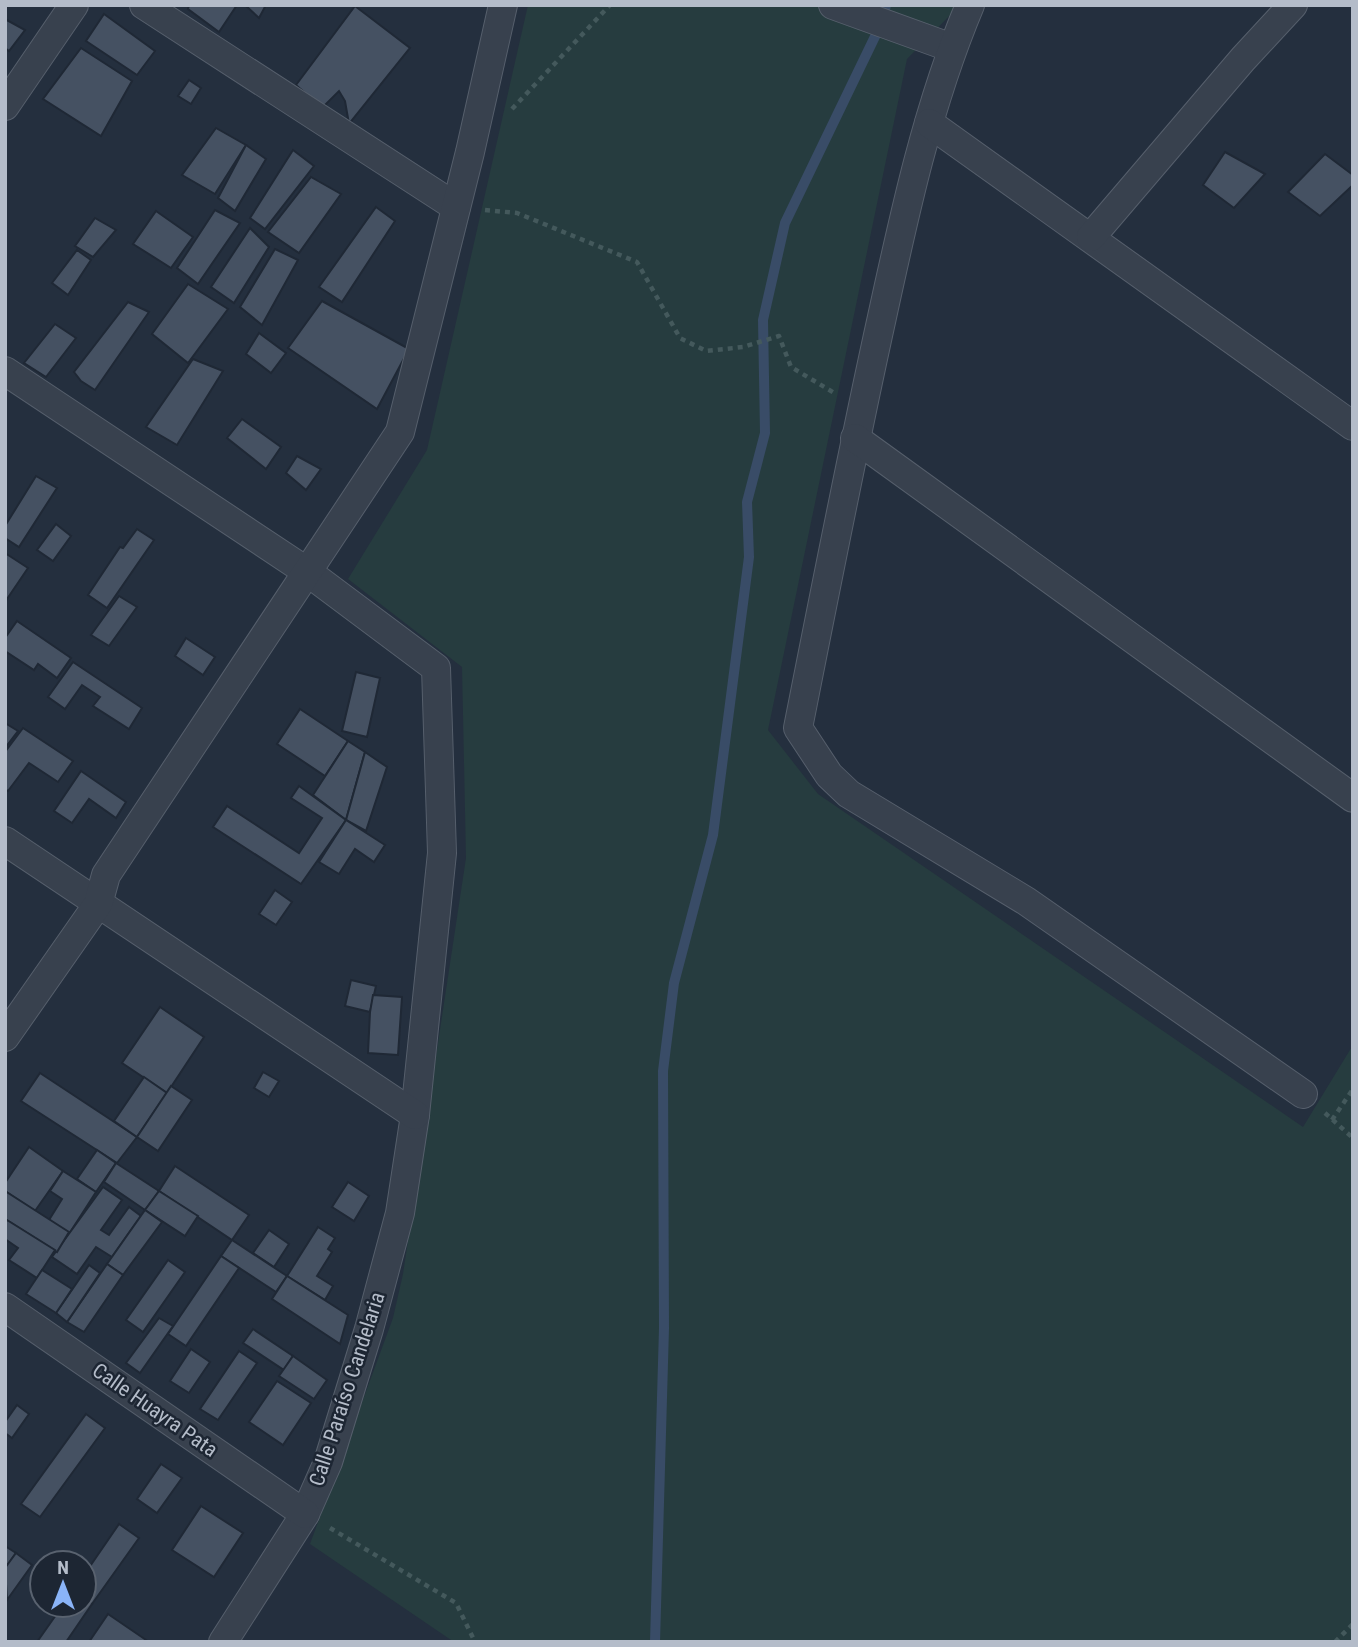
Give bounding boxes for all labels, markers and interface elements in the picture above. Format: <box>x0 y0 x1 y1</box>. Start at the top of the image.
street label: Calle Paraíso Candelaria <box>304 1289 390 1489</box>
street label: Calle Huayra Pata <box>88 1358 222 1462</box>
north arrow <box>28 1549 98 1619</box>
text: N <box>57 1556 69 1579</box>

